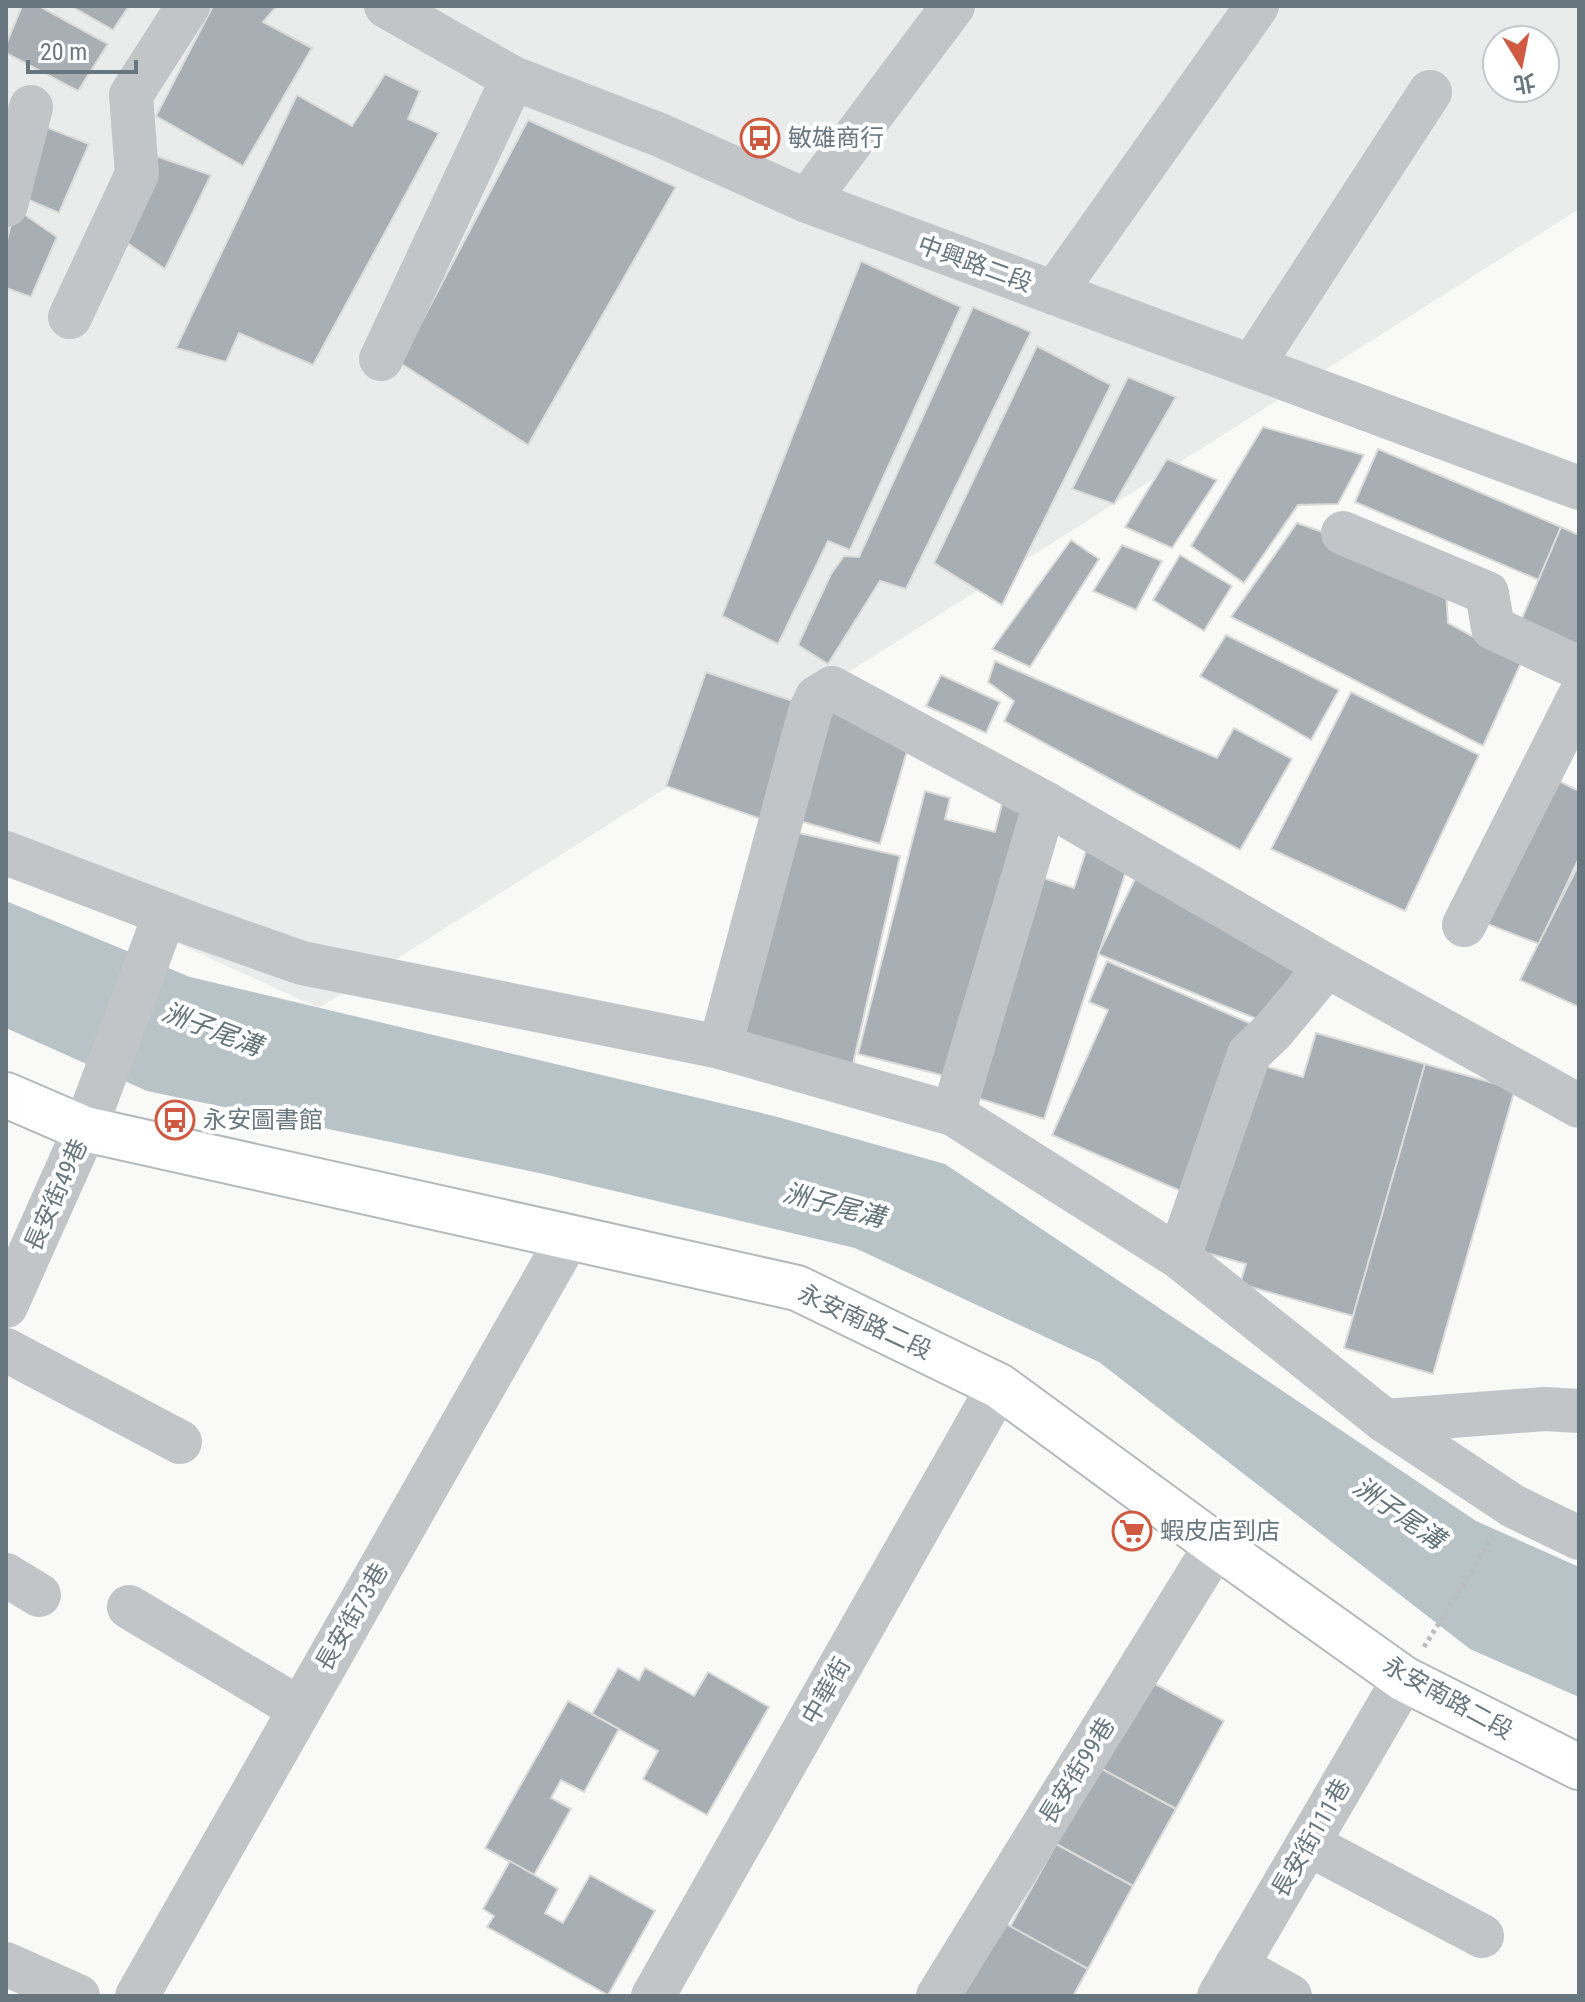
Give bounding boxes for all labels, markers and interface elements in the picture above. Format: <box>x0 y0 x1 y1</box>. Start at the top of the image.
scale bar <box>28 24 136 74</box>
north arrow <box>1481 24 1561 104</box>
text: 20 m <box>40 38 87 66</box>
text: 北 <box>1511 69 1537 97</box>
bus stop icon: 敏雄商行 <box>739 117 781 159</box>
place label: 敏雄商行 <box>788 124 884 152</box>
street label: 中興路二段 <box>914 230 1036 298</box>
water label: 洲子尾溝 <box>158 996 270 1063</box>
bus stop icon: 永安圖書館 <box>154 1099 196 1141</box>
place label: 永安圖書館 <box>203 1106 323 1134</box>
street label: 長安街49巷 <box>19 1135 93 1255</box>
water label: 洲子尾溝 <box>780 1177 892 1234</box>
street label: 永安南路二段 <box>794 1279 936 1365</box>
water label: 洲子尾溝 <box>1348 1471 1453 1557</box>
supermarket icon: 蝦皮店到店 <box>1111 1510 1153 1552</box>
place label: 蝦皮店到店 <box>1160 1517 1280 1545</box>
street label: 長安街73巷 <box>310 1558 394 1676</box>
street label: 永安南路二段 <box>1378 1651 1518 1745</box>
street label: 中華街 <box>796 1653 856 1729</box>
street label: 長安街99巷 <box>1033 1713 1121 1829</box>
street label: 長安街111巷 <box>1266 1774 1356 1902</box>

